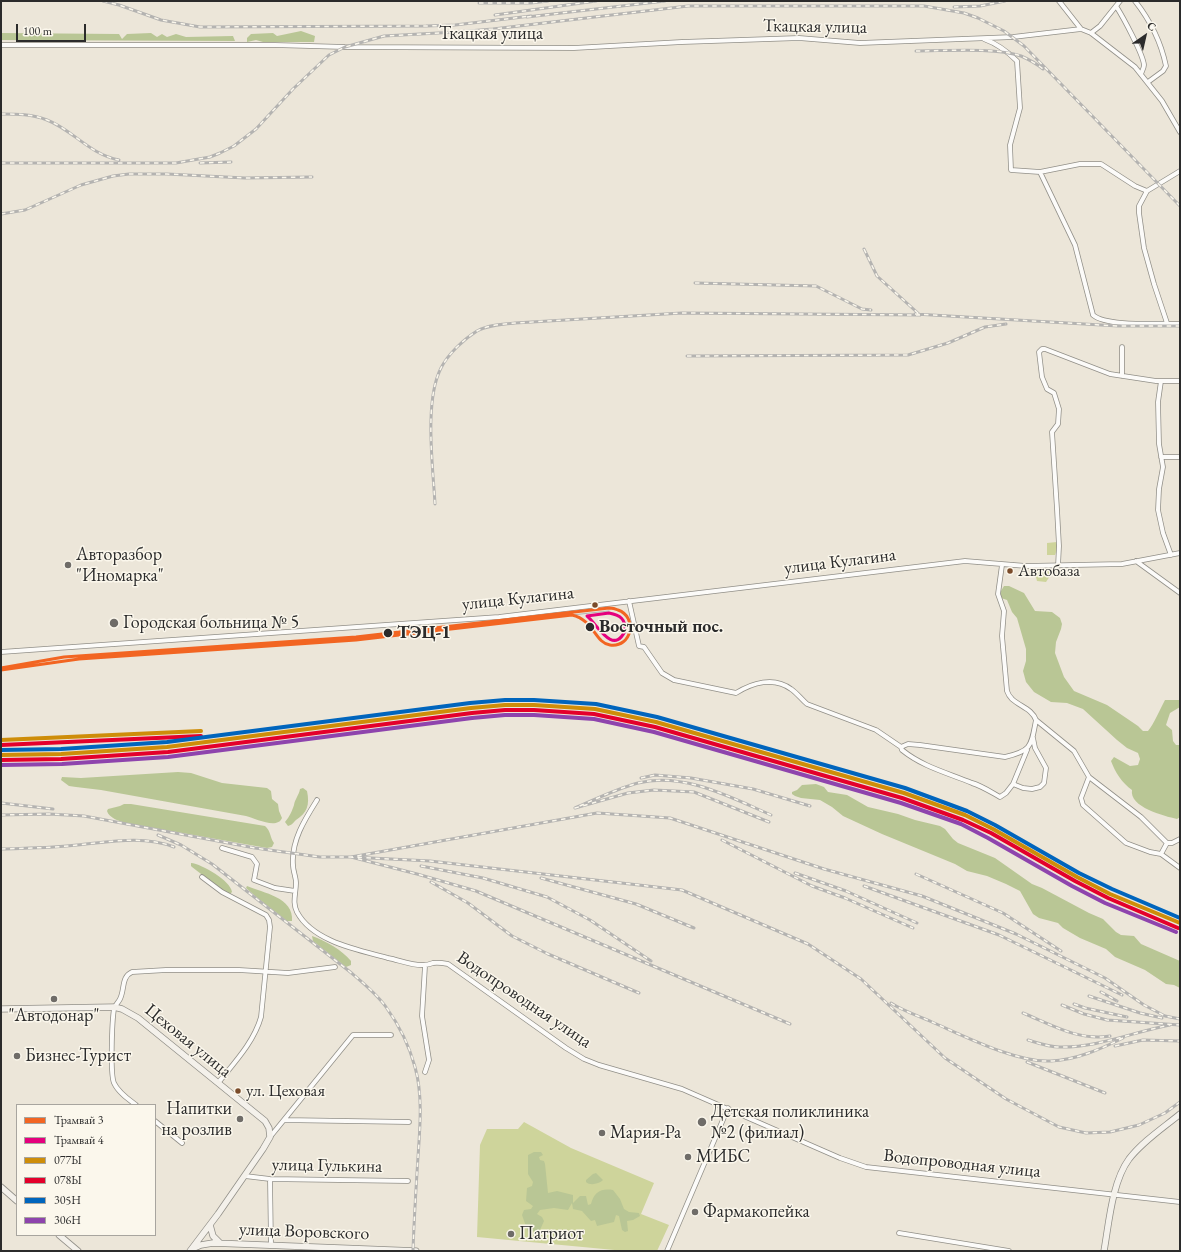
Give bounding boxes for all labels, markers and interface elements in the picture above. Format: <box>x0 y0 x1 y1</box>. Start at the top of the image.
street label: Ткацкая улица <box>763 15 867 39</box>
scale bar <box>18 16 88 42</box>
north arrow <box>1125 16 1165 56</box>
text: С <box>1145 18 1159 34</box>
text: 100 m <box>23 23 52 39</box>
street label: Ткацкая улица <box>439 23 543 45</box>
place label: Авторазбор "Иномарка" <box>76 544 164 586</box>
street label: улица Кулагина <box>783 544 897 580</box>
marker: Авторазбор "Иномарка" <box>63 560 73 570</box>
place label: Автобаза <box>1018 561 1080 581</box>
marker: Автобаза <box>1005 566 1015 576</box>
street label: улица Кулагина <box>461 582 575 616</box>
unlabelled marker <box>590 600 600 610</box>
place label: Городская больница № 5 <box>123 612 299 634</box>
place label: Восточный пос. <box>599 616 723 638</box>
marker: Городская больница № 5 <box>108 617 120 629</box>
marker: Восточный пос. <box>584 621 596 633</box>
place label: ТЭЦ-1 <box>397 622 451 644</box>
marker: ТЭЦ-1 <box>382 627 394 639</box>
street label: Водопроводная улица <box>452 947 596 1053</box>
marker: "Автодонар" <box>49 994 59 1004</box>
street label: Цеховая улица <box>140 999 236 1083</box>
place label: "Автодонар" <box>9 1005 99 1027</box>
place label: Бизнес-Турист <box>25 1045 131 1067</box>
marker: Бизнес-Турист <box>12 1051 22 1061</box>
place label: ул. Цеховая <box>246 1081 325 1101</box>
marker: ул. Цеховая <box>233 1086 243 1096</box>
place label: Напитки на розлив <box>161 1098 232 1140</box>
place label: Детская поликлиника №2 (филиал) <box>711 1101 869 1144</box>
legend <box>16 1104 156 1236</box>
text: Трамвай 3 <box>54 1112 104 1128</box>
marker: Напитки на розлив <box>235 1114 245 1124</box>
marker: Детская поликлиника №2 (филиал) <box>696 1116 708 1128</box>
place label: Мария-Ра <box>610 1122 681 1144</box>
marker: Мария-Ра <box>597 1128 607 1138</box>
text: Трамвай 4 <box>54 1132 104 1148</box>
street label: Водопроводная улица <box>882 1145 1042 1183</box>
place label: МИБС <box>696 1146 750 1168</box>
text: 077Ы <box>54 1152 82 1168</box>
marker: МИБС <box>683 1152 693 1162</box>
street label: улица Гулькина <box>271 1154 383 1178</box>
text: 078Ы <box>54 1172 82 1188</box>
text: 305Н <box>54 1192 81 1208</box>
place label: Фармакопейка <box>703 1201 810 1223</box>
marker: Фармакопейка <box>690 1207 700 1217</box>
text: 306Н <box>54 1212 81 1228</box>
street label: улица Воровского <box>238 1219 370 1245</box>
place label: Патриот <box>519 1223 584 1245</box>
marker: Патриот <box>506 1229 516 1239</box>

